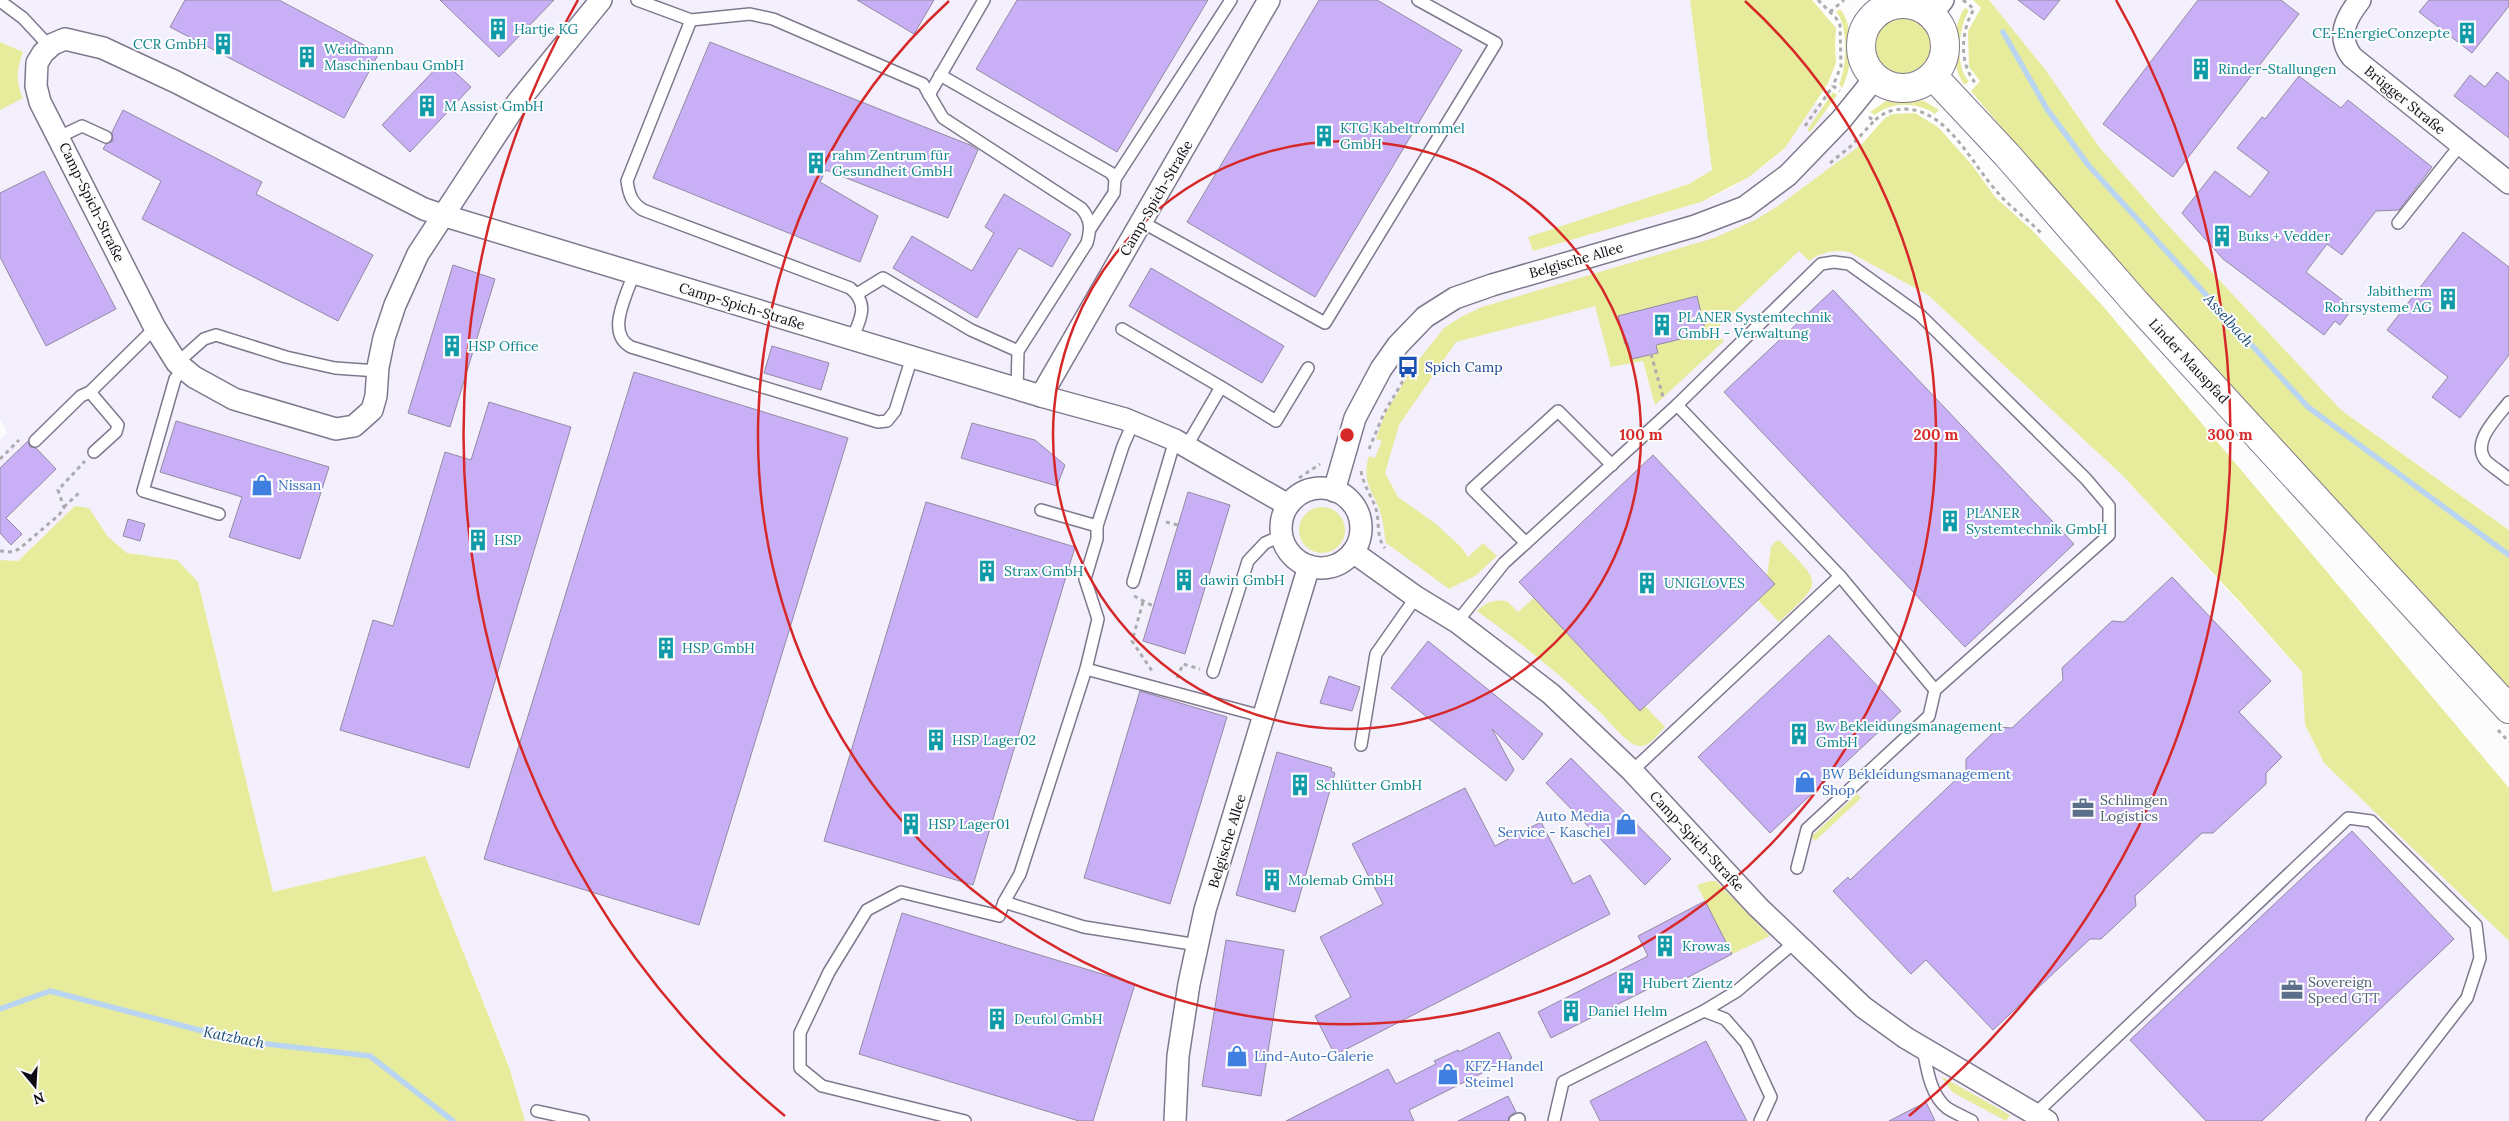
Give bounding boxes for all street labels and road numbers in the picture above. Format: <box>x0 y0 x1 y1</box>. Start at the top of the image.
street label: Brügger Straße <box>2361 62 2450 139</box>
street label: Camp-Spich-Straße <box>1116 137 1197 259</box>
street label: Camp-Spich-Straße <box>55 139 129 265</box>
street label: Belgische Allee <box>1527 238 1626 282</box>
street label: Camp-Spich-Straße <box>677 278 808 334</box>
street label: Linder Mauspfad <box>2145 315 2233 407</box>
street label: Camp-Spich-Straße <box>1646 787 1748 895</box>
street label: Belgische Allee <box>1204 792 1250 890</box>

